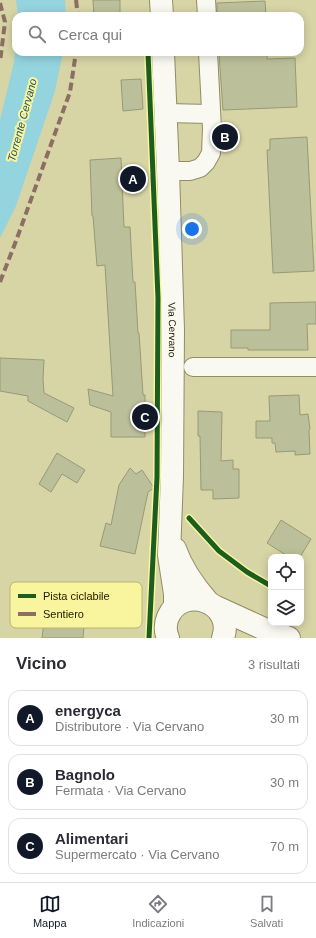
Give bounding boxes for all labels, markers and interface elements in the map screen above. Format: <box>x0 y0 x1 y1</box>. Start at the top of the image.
search box <box>12 12 304 56</box>
icon: search <box>26 23 48 45</box>
text: Cerca qui <box>58 26 122 43</box>
water label: Torrente Cervano <box>5 77 39 163</box>
pin: B <box>212 122 238 152</box>
pin: A <box>120 164 146 194</box>
your location <box>182 219 202 239</box>
street label: Via Cervano <box>167 302 179 358</box>
pin: C <box>132 402 158 432</box>
map controls <box>268 554 304 626</box>
button: locate <box>268 554 304 590</box>
legend <box>10 582 142 628</box>
text: Pista ciclabile <box>43 590 110 602</box>
button: layers <box>268 590 304 626</box>
text: Sentiero <box>43 608 84 620</box>
text: Vicino <box>16 654 67 673</box>
text: 3 risultati <box>248 657 300 672</box>
text: energyca <box>55 702 121 719</box>
text: A <box>25 711 35 726</box>
text: 30 m <box>270 711 299 726</box>
text: Distributore · Via Cervano <box>55 719 204 734</box>
text: Bagnolo <box>55 766 115 783</box>
text: B <box>25 775 35 790</box>
text: 30 m <box>270 775 299 790</box>
text: Fermata · Via Cervano <box>55 783 186 798</box>
text: Alimentari <box>55 830 128 847</box>
text: C <box>25 839 35 854</box>
text: 70 m <box>270 839 299 854</box>
text: Supermercato · Via Cervano <box>55 847 220 862</box>
tab: Mappa <box>33 893 67 929</box>
tab: Indicazioni <box>132 893 184 929</box>
tab: Salvati <box>250 893 283 929</box>

